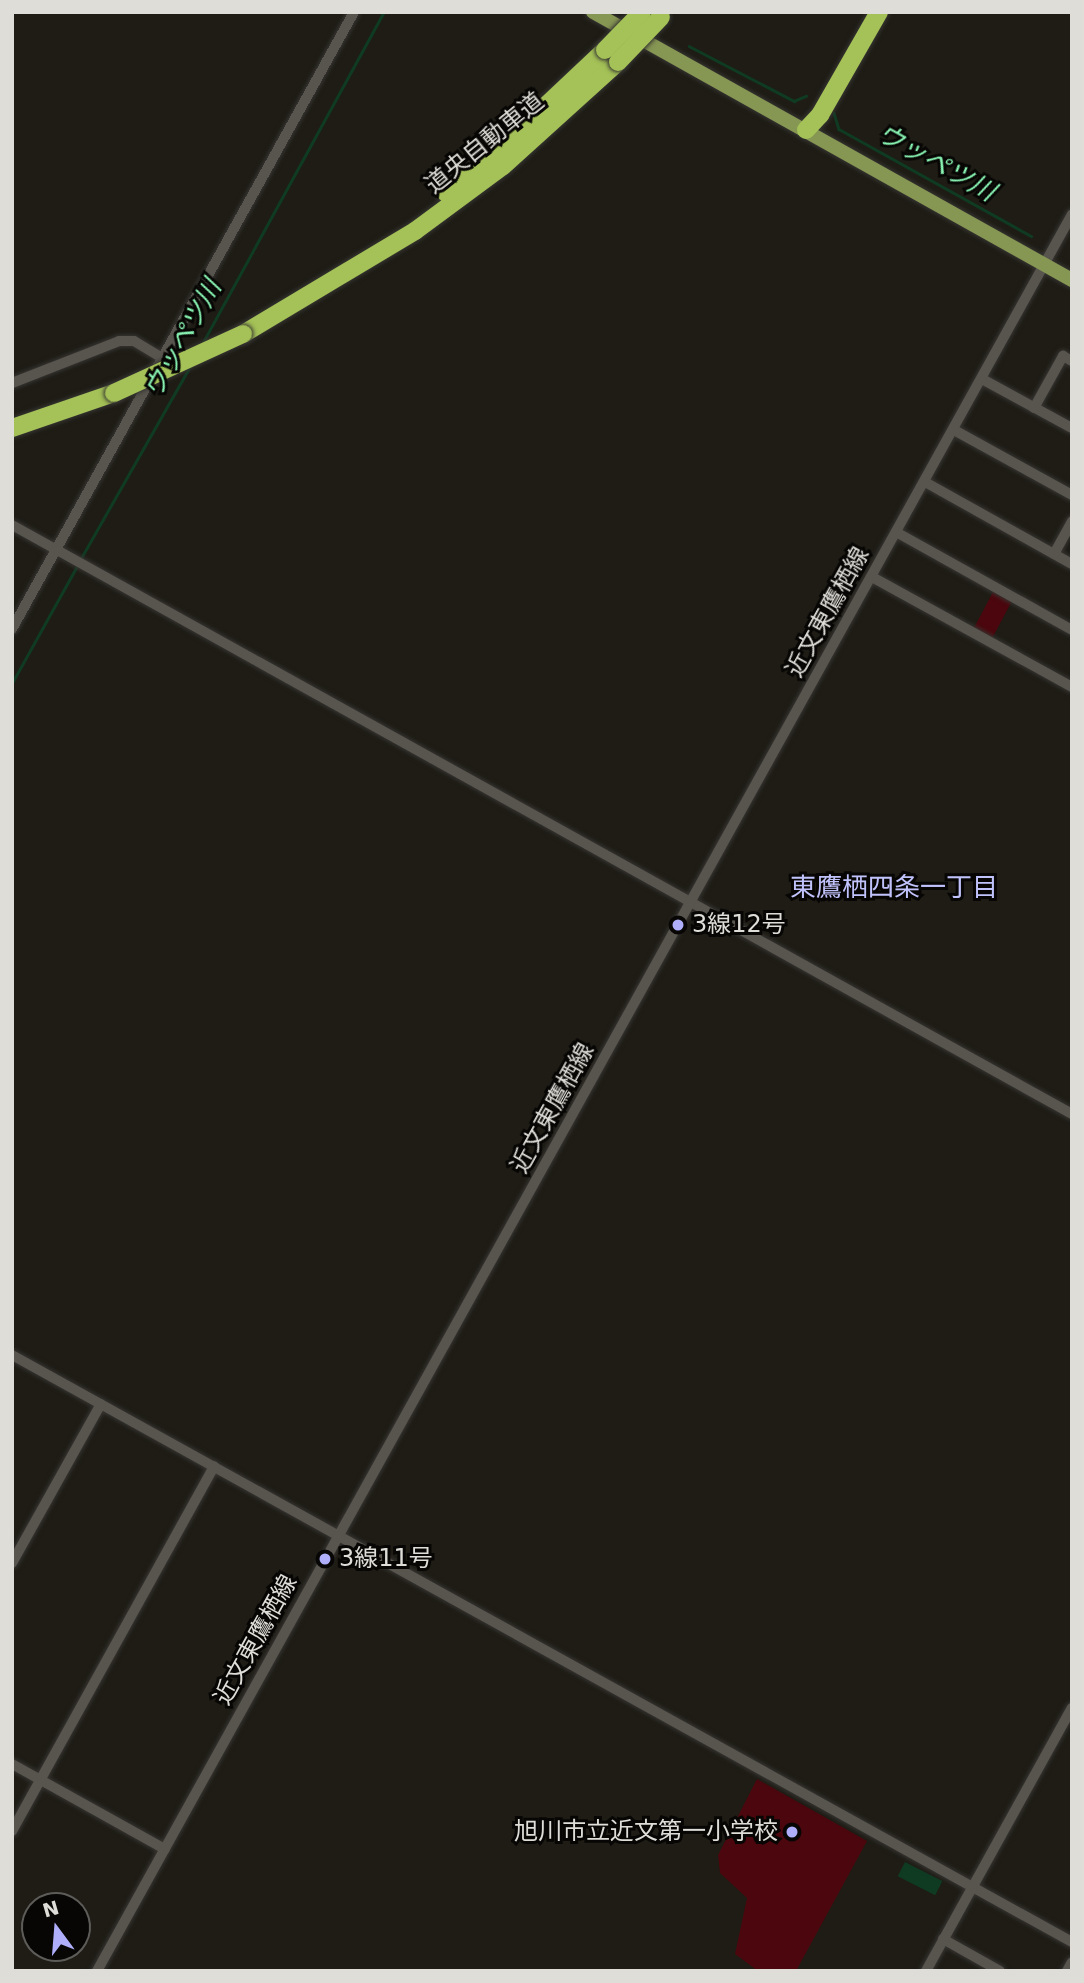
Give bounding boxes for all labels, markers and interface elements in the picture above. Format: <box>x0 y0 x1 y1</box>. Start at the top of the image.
street label: 道央自動車道 <box>420 86 550 200</box>
water label: ウッペツ川 <box>872 118 1000 208</box>
water label: ウッペツ川 <box>138 275 228 403</box>
street label: 近文東鷹栖線 <box>780 542 876 682</box>
district label: 東鷹栖四条一丁目 <box>790 872 998 904</box>
place label: 3線12号 <box>692 911 786 939</box>
marker: 3線12号 <box>670 917 686 933</box>
street label: 近文東鷹栖線 <box>505 1038 601 1178</box>
place label: 3線11号 <box>339 1545 433 1573</box>
marker: 3線11号 <box>317 1551 333 1567</box>
street label: 近文東鷹栖線 <box>208 1570 304 1710</box>
place label: 旭川市立近文第一小学校 <box>514 1818 778 1846</box>
marker: 旭川市立近文第一小学校 <box>784 1824 800 1840</box>
north arrow <box>21 1892 91 1962</box>
text: N <box>40 1896 61 1922</box>

